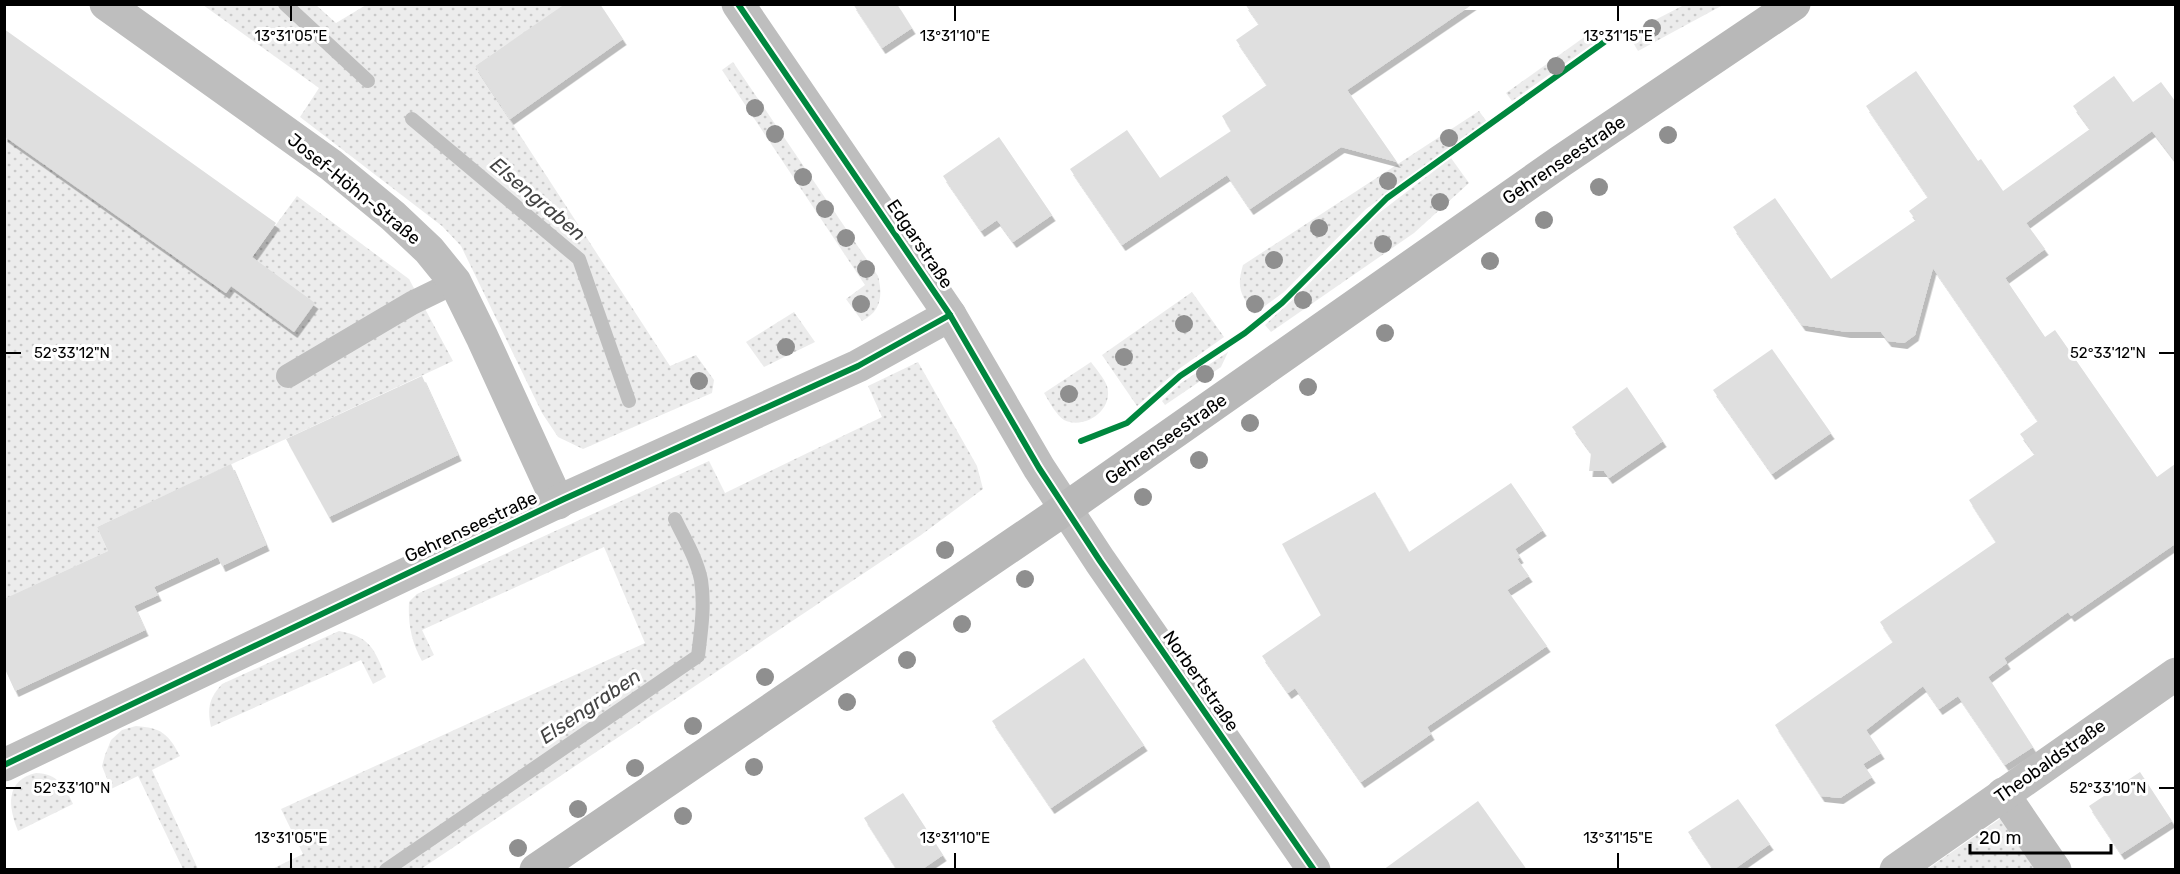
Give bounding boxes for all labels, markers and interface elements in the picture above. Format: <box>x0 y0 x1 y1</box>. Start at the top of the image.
text: 13°31'05"E <box>255 27 327 45</box>
text: 13°31'10"E <box>920 27 990 45</box>
text: 13°31'15"E <box>1583 27 1653 45</box>
street label: Gehrenseestraße <box>1498 111 1630 209</box>
street label: Josef-Höhn-Straße <box>283 129 425 249</box>
water label: Elsengraben <box>486 152 590 246</box>
street label: Edgarstraße <box>882 195 958 293</box>
text: 52°33'12"N <box>34 344 110 362</box>
text: 52°33'12"N <box>2070 344 2146 362</box>
street label: Gehrenseestraße <box>1101 389 1231 489</box>
street label: Gehrenseestraße <box>401 487 541 567</box>
street label: Norbertstraße <box>1158 626 1244 736</box>
water label: Elsengraben <box>535 663 645 749</box>
street label: Theobaldstraße <box>1990 715 2110 807</box>
text: 52°33'10"N <box>34 779 110 797</box>
text: 52°33'10"N <box>2070 779 2146 797</box>
scale bar <box>1970 817 2111 855</box>
text: 20 m <box>1979 827 2021 849</box>
text: 13°31'05"E <box>255 829 327 847</box>
text: 13°31'10"E <box>920 829 990 847</box>
text: 13°31'15"E <box>1583 829 1653 847</box>

